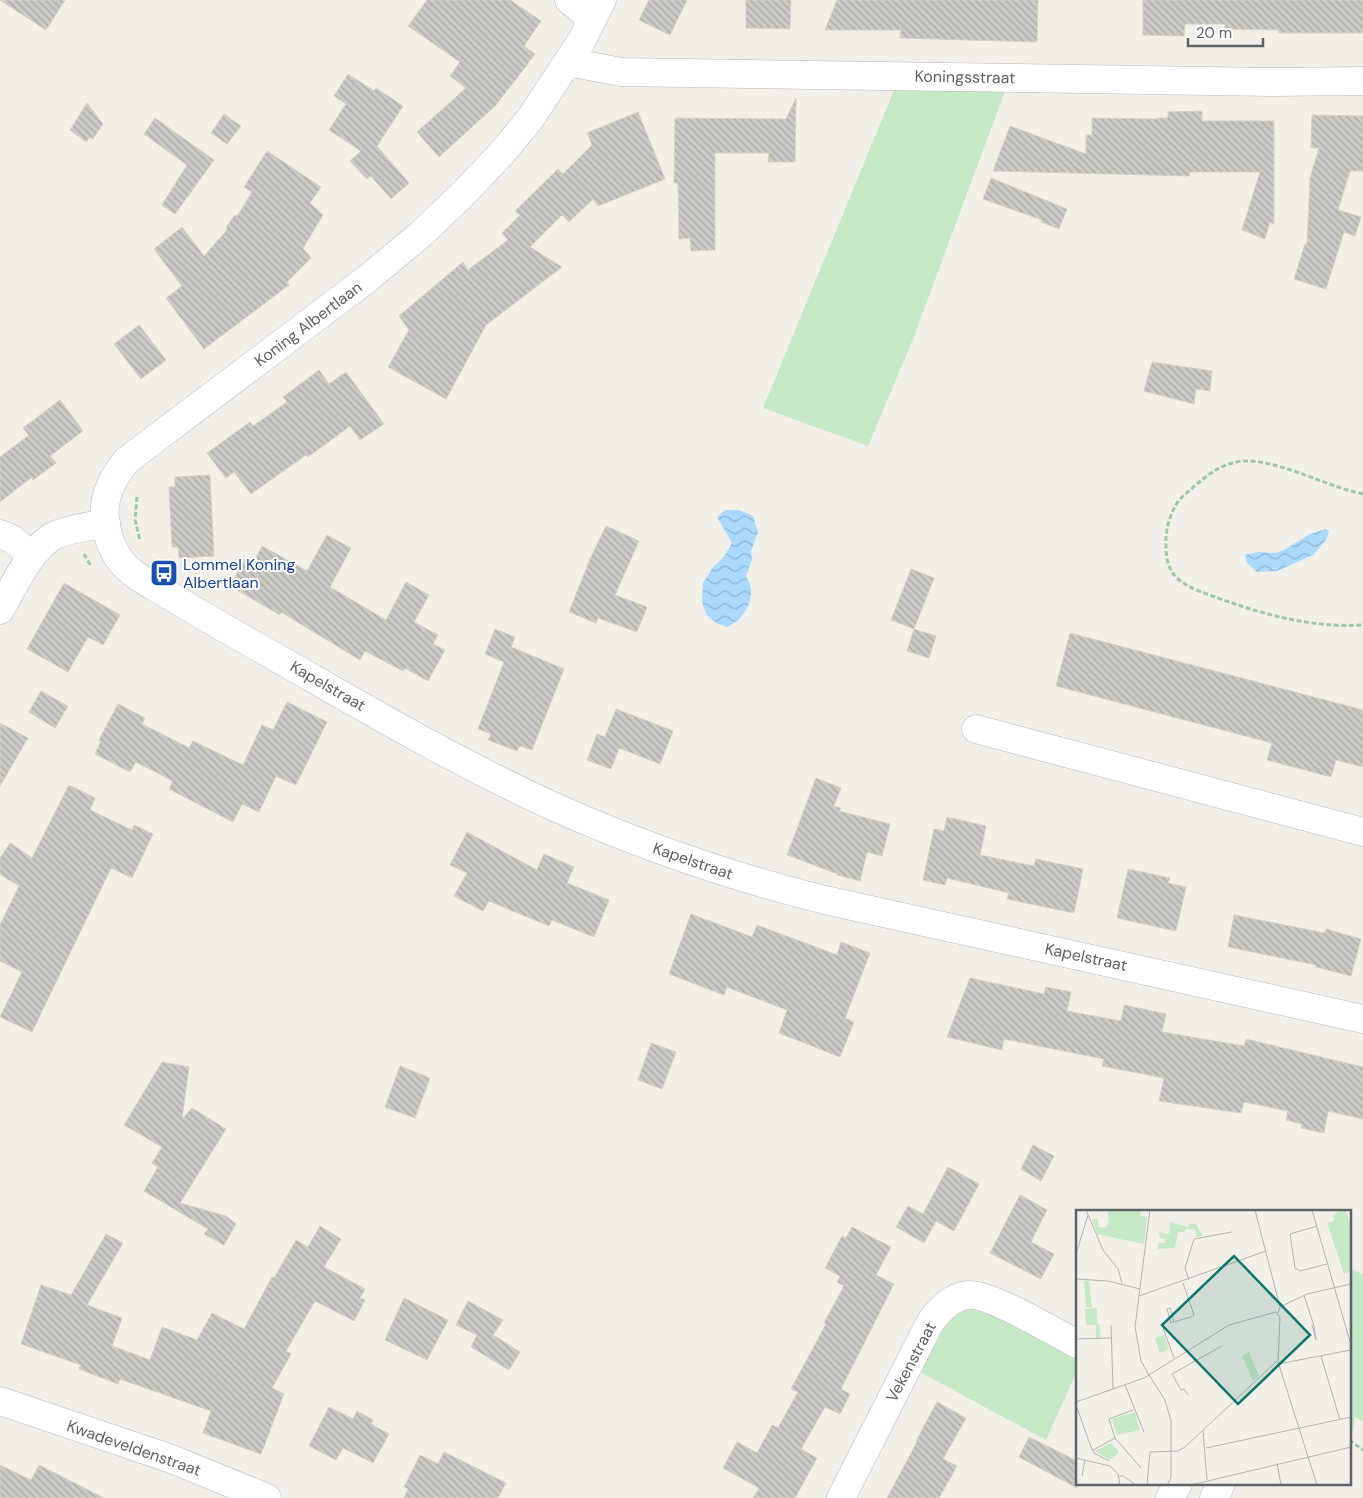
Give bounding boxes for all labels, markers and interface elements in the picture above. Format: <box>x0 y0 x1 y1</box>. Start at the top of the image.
scale bar <box>1188 15 1263 47</box>
text: 20 m <box>1196 23 1232 43</box>
street label: Koningsstraat <box>914 66 1016 88</box>
street label: Koning Albertlaan <box>250 277 366 371</box>
place label: Lommel Koning Albertlaan <box>183 554 296 593</box>
bus stop icon: Lommel Koning Albertlaan <box>149 558 179 588</box>
street label: Kapelstraat <box>287 656 369 716</box>
street label: Kapelstraat <box>650 837 736 885</box>
street label: Kapelstraat <box>1043 938 1129 976</box>
inset map <box>1076 1210 1350 1486</box>
street label: Vekenstraat <box>881 1318 941 1406</box>
street label: Kwadeveldenstraat <box>64 1415 204 1481</box>

